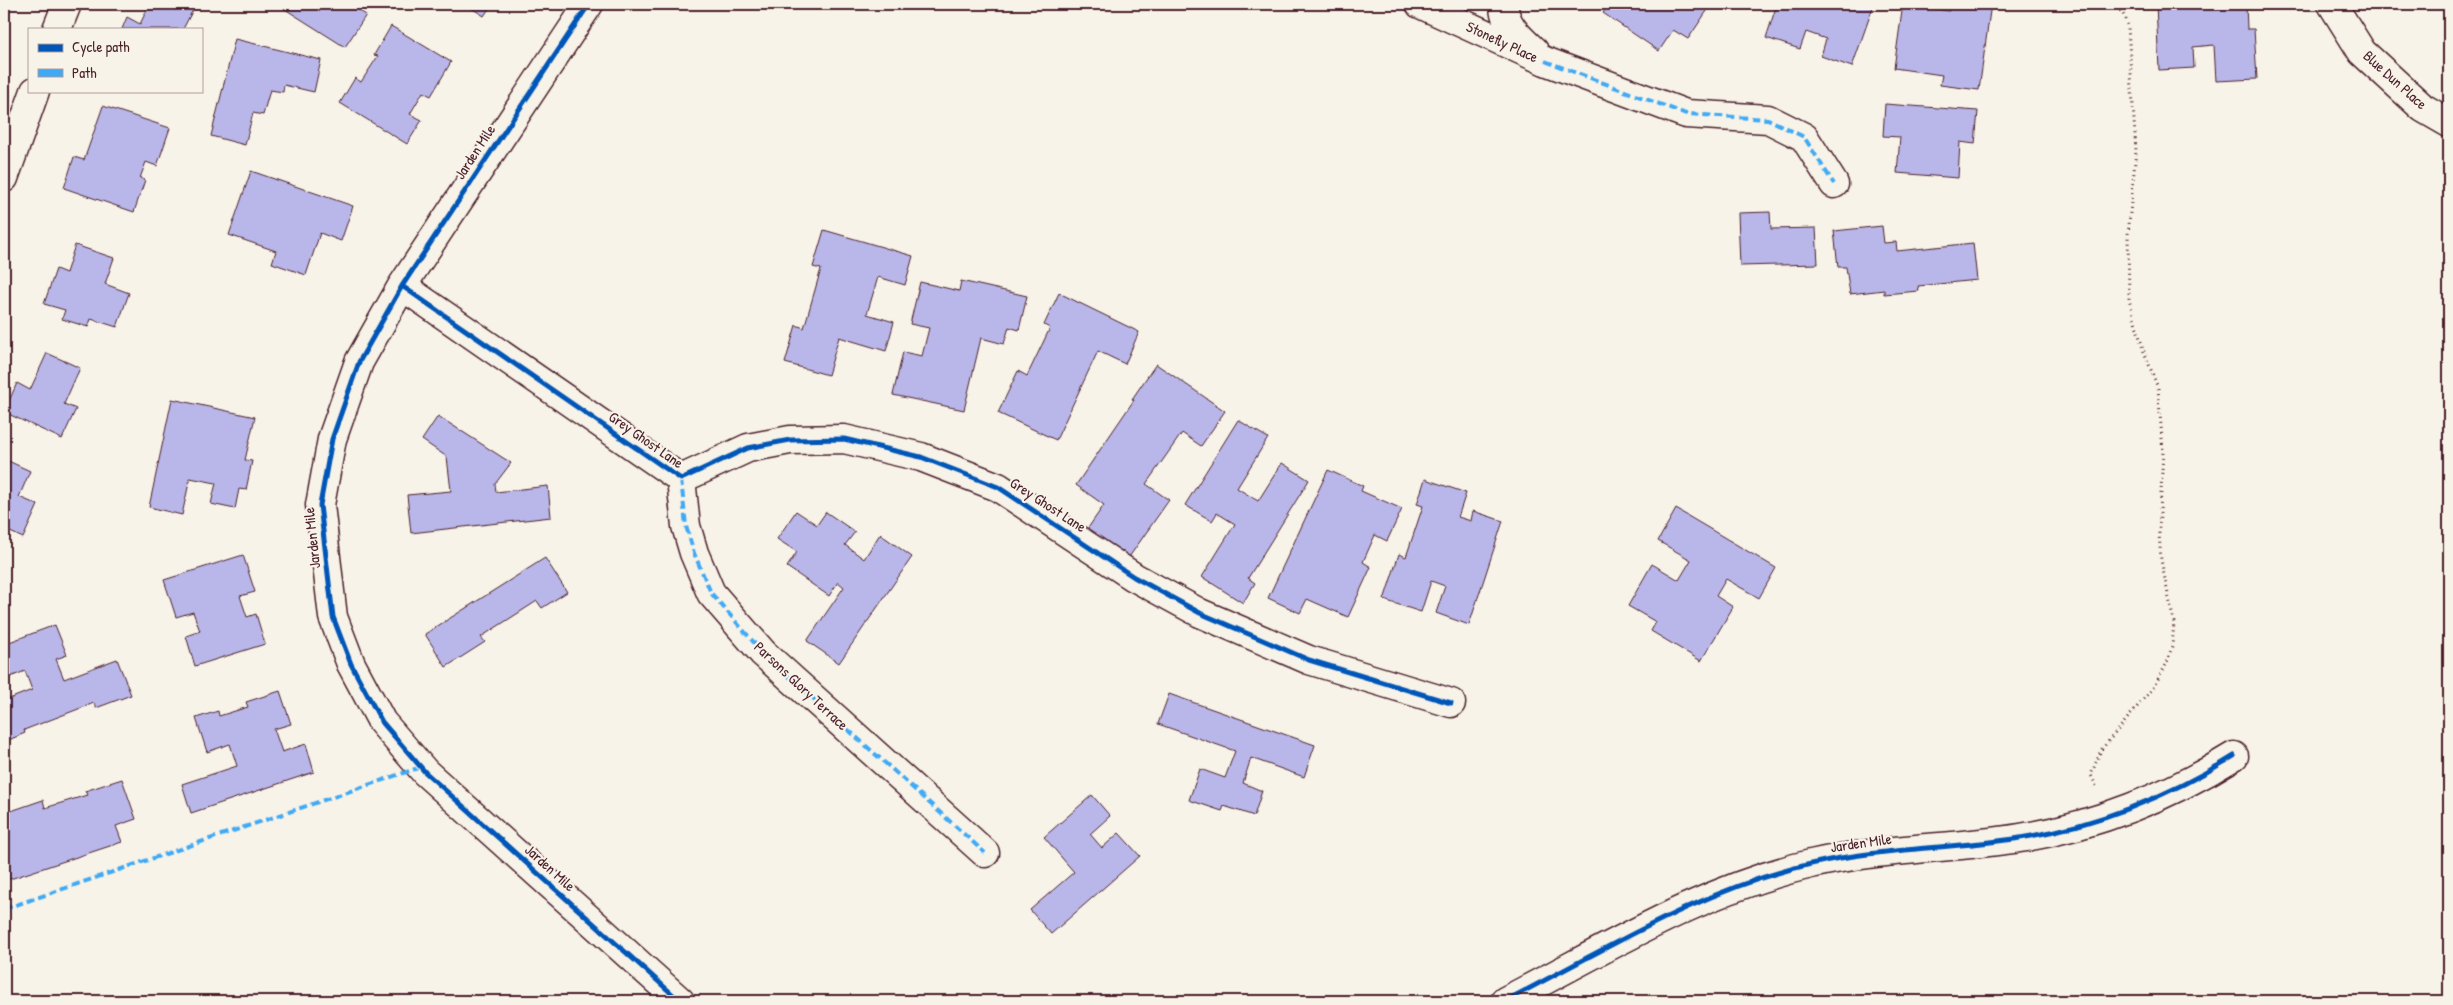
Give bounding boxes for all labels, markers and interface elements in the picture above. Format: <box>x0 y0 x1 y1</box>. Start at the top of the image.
street label: Stonefly Place <box>1463 16 1542 67</box>
legend <box>28 28 202 92</box>
text: Cycle path <box>72 36 130 57</box>
street label: Blue Dun Place <box>2359 45 2432 114</box>
text: Path <box>72 62 97 83</box>
street label: Jarden Mile <box>449 120 500 183</box>
street label: Grey Ghost Lane <box>605 406 688 473</box>
street label: Grey Ghost Lane <box>1006 472 1090 537</box>
street label: Jarden Mile <box>298 506 325 570</box>
street label: Parsons Glory Terrace <box>750 636 853 735</box>
street label: Jarden Mile <box>1829 828 1893 857</box>
street label: Jarden Mile <box>520 839 580 896</box>

